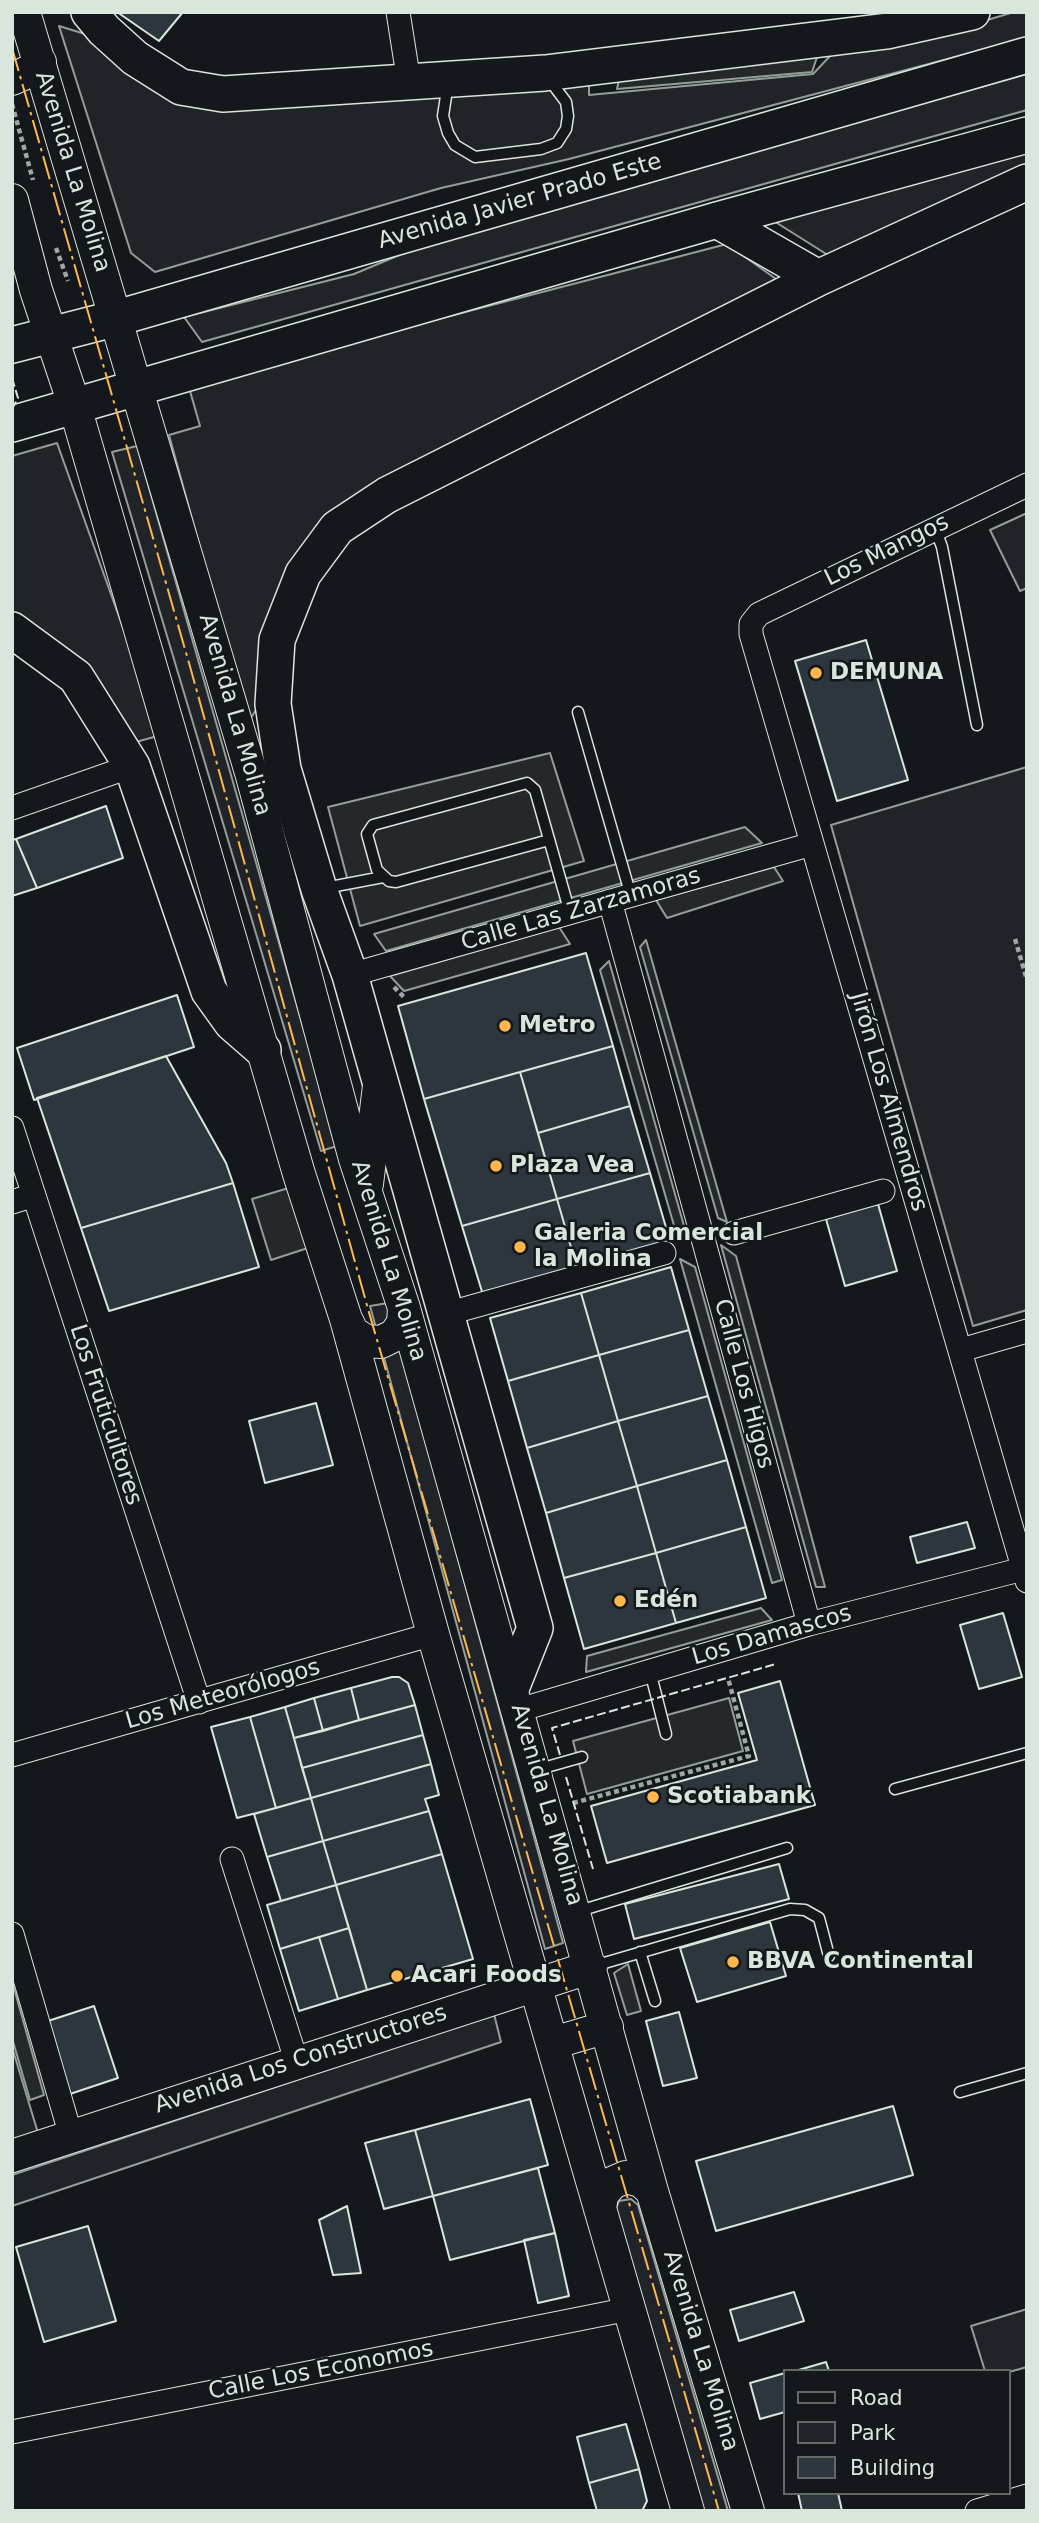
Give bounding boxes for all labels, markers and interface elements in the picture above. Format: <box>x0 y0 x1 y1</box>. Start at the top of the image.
street label: Avenida La Molina <box>28 68 116 276</box>
street label: Avenida Javier Prado Este <box>375 148 665 256</box>
street label: Los Mangos <box>820 509 954 593</box>
street label: Avenida La Molina <box>192 611 276 819</box>
place label: DEMUNA <box>830 659 943 687</box>
marker: DEMUNA <box>808 665 824 681</box>
street label: Calle Las Zarzamoras <box>458 863 704 957</box>
street label: Jirón Los Almendros <box>843 989 933 1215</box>
place label: Metro <box>519 1012 596 1040</box>
marker: Metro <box>497 1018 513 1034</box>
place label: Plaza Vea <box>510 1152 635 1180</box>
street label: Avenida La Molina <box>344 1157 432 1365</box>
marker: Plaza Vea <box>488 1158 504 1174</box>
place label: Galeria Comercial la Molina <box>534 1220 763 1274</box>
marker: Galeria Comercial la Molina <box>512 1239 528 1255</box>
street label: Calle Los Higos <box>707 1296 779 1472</box>
street label: Los Fruticultores <box>63 1321 147 1509</box>
place label: Edén <box>634 1587 698 1615</box>
marker: Edén <box>612 1593 628 1609</box>
street label: Los Damascos <box>689 1600 855 1672</box>
street label: Los Meteorólogos <box>123 1654 323 1736</box>
street label: Avenida La Molina <box>504 1701 588 1909</box>
place label: Scotiabank <box>667 1783 811 1811</box>
marker: Scotiabank <box>645 1789 661 1805</box>
place label: BBVA Continental <box>747 1948 974 1976</box>
marker: BBVA Continental <box>725 1954 741 1970</box>
place label: Acari Foods <box>411 1962 562 1990</box>
marker: Acari Foods <box>389 1968 405 1984</box>
street label: Avenida Los Constructores <box>151 2000 451 2120</box>
street label: Avenida La Molina <box>656 2247 744 2455</box>
street label: Calle Los Economos <box>206 2336 436 2406</box>
legend <box>783 2369 1011 2495</box>
text: Road <box>850 2386 903 2410</box>
text: Park <box>850 2421 895 2445</box>
text: Building <box>850 2456 935 2480</box>

